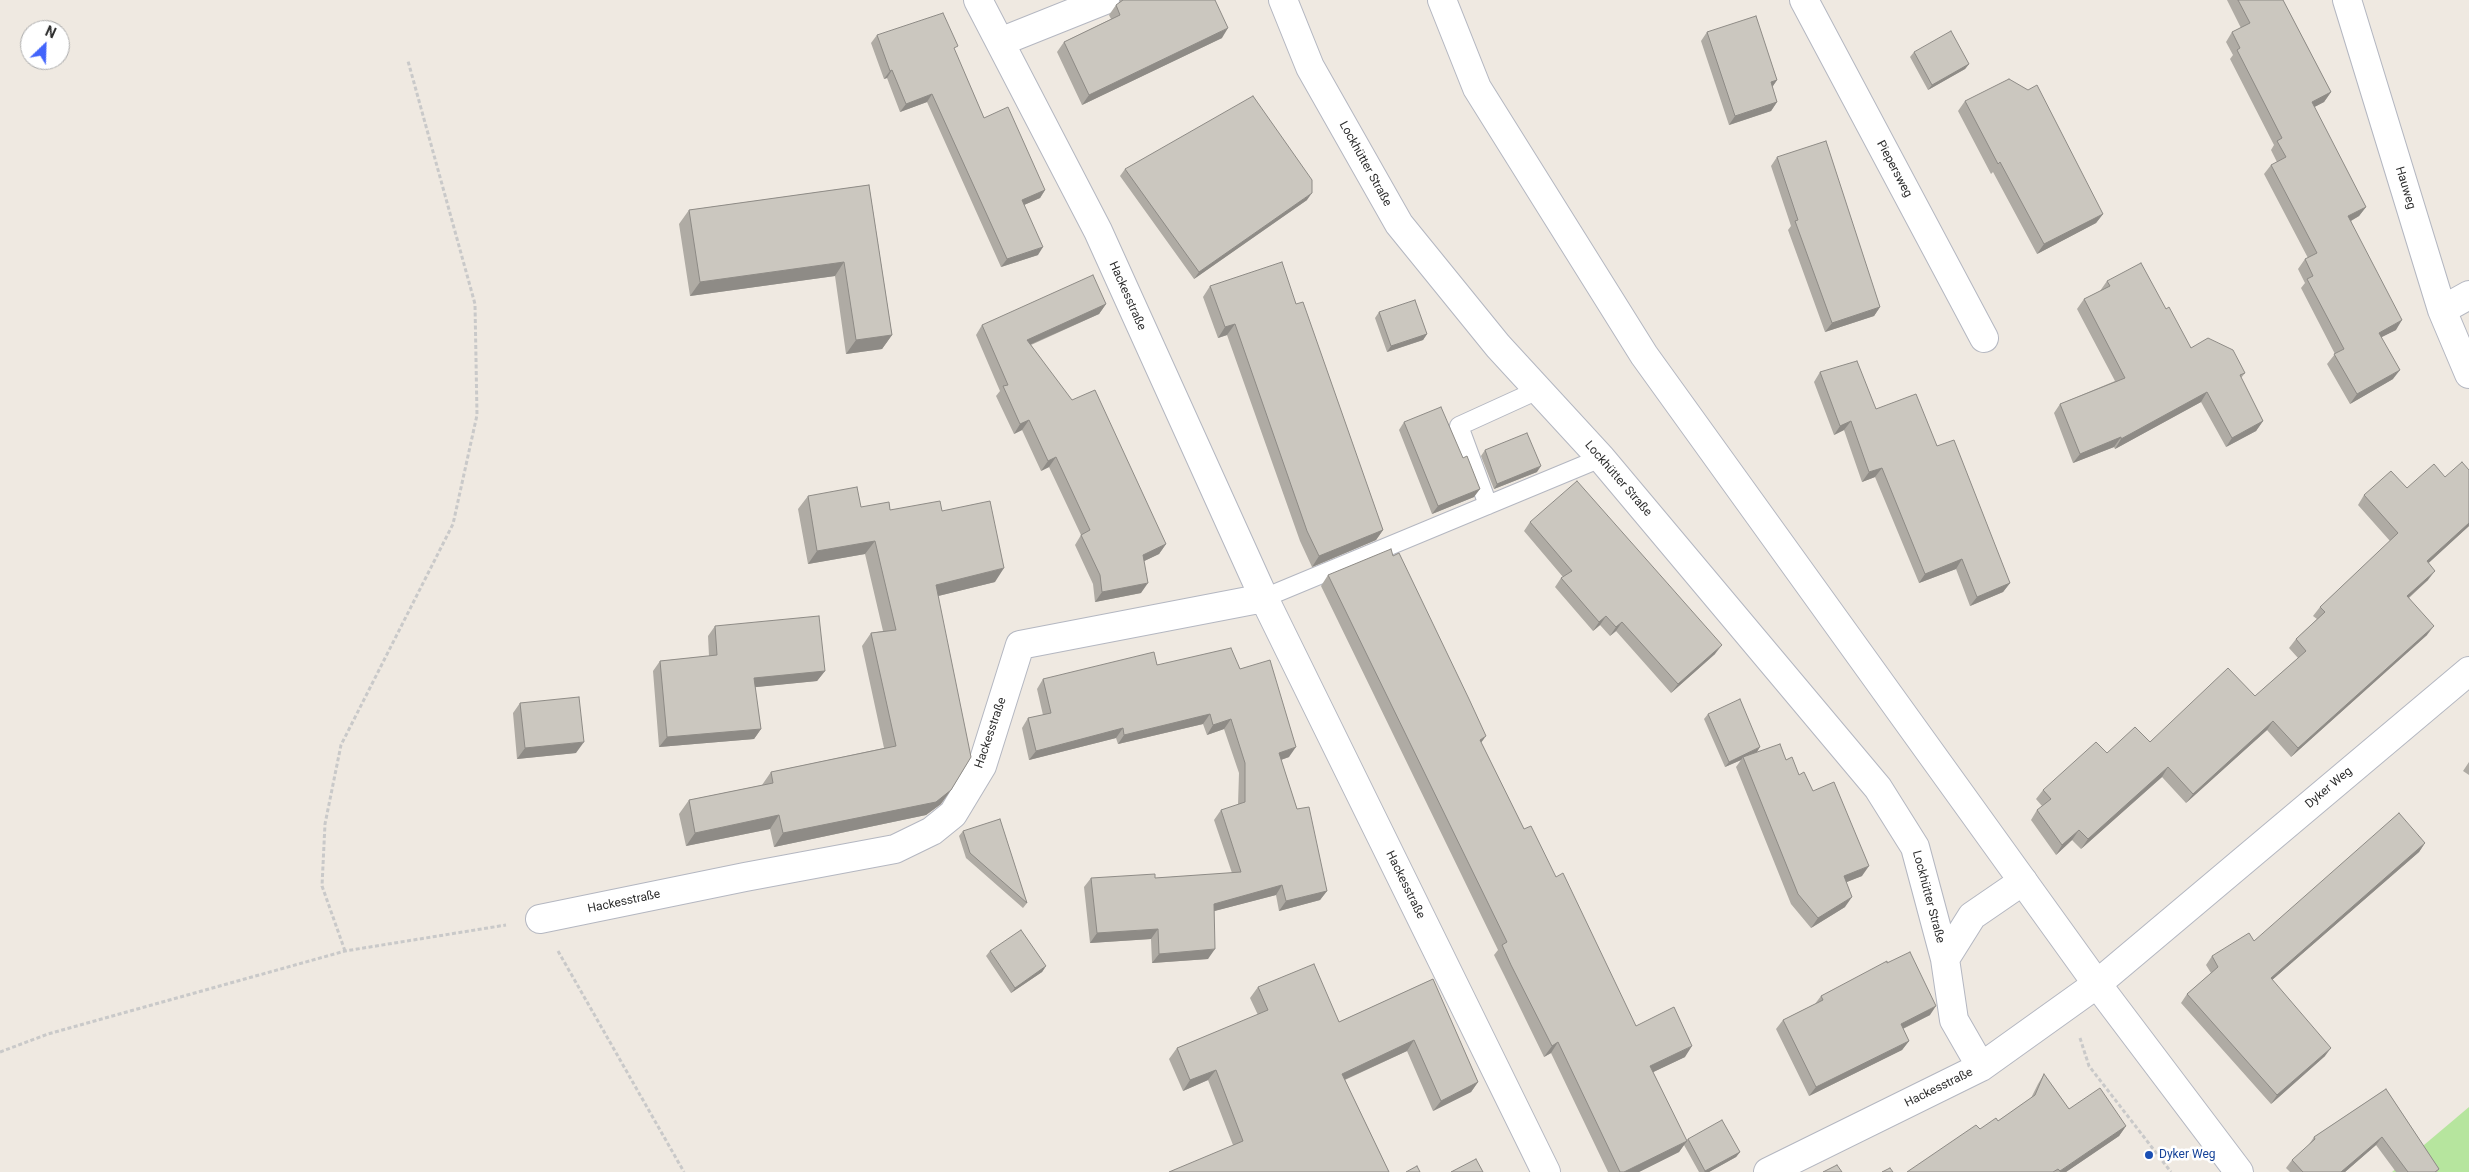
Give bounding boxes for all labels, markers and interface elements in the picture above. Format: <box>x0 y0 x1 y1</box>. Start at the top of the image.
north arrow <box>20 20 70 70</box>
text: N <box>43 23 58 42</box>
street label: Lockhütter Straße <box>1336 119 1394 209</box>
street label: Piepersweg <box>1873 138 1915 200</box>
street label: Hauweg <box>2392 165 2418 211</box>
street label: Hackesstraße <box>1105 259 1149 333</box>
street label: Lockhütter Straße <box>1581 438 1655 520</box>
street label: Hackesstraße <box>972 696 1010 770</box>
street label: Dyker Weg <box>2303 764 2355 812</box>
street label: Hackesstraße <box>1382 849 1428 921</box>
street label: Lockhütter Straße <box>1909 849 1947 945</box>
street label: Hackesstraße <box>586 887 662 917</box>
street label: Hackesstraße <box>1903 1065 1975 1111</box>
place label: Dyker Weg <box>2159 1148 2215 1162</box>
marker: Dyker Weg <box>2143 1149 2155 1161</box>

